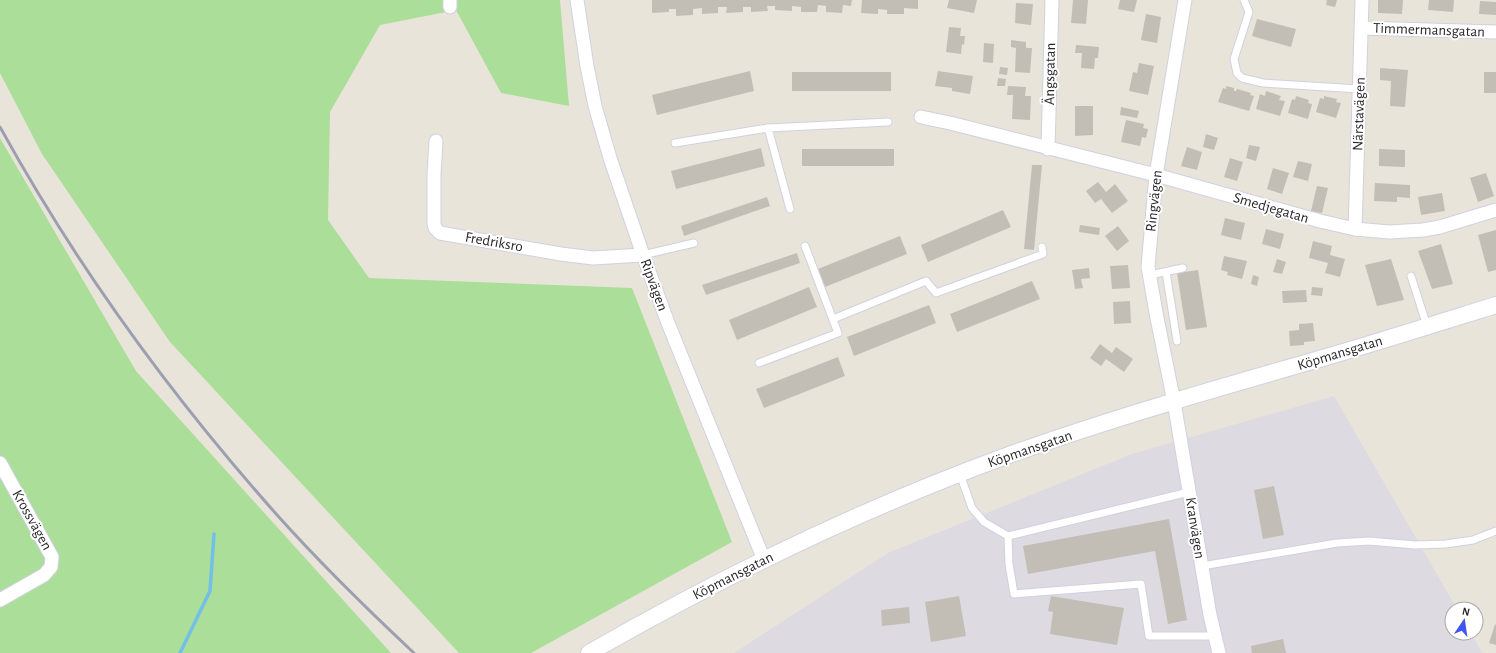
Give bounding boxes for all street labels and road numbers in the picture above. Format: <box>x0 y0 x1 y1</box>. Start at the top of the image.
street label: Timmermansgatan <box>1373 21 1485 39</box>
street label: Ängsgatan <box>1041 43 1058 105</box>
street label: Närstavägen <box>1350 77 1368 151</box>
street label: Ringvägen <box>1143 169 1165 233</box>
street label: Smedjegatan <box>1232 190 1310 226</box>
street label: Fredriksro <box>464 230 524 254</box>
street label: Ripvägen <box>638 257 670 313</box>
street label: Köpmansgatan <box>1296 333 1384 373</box>
street label: Köpmansgatan <box>986 428 1074 470</box>
street label: Krossvägen <box>9 487 55 553</box>
street label: Kranvägen <box>1183 496 1207 560</box>
street label: Köpmansgatan <box>690 549 776 603</box>

